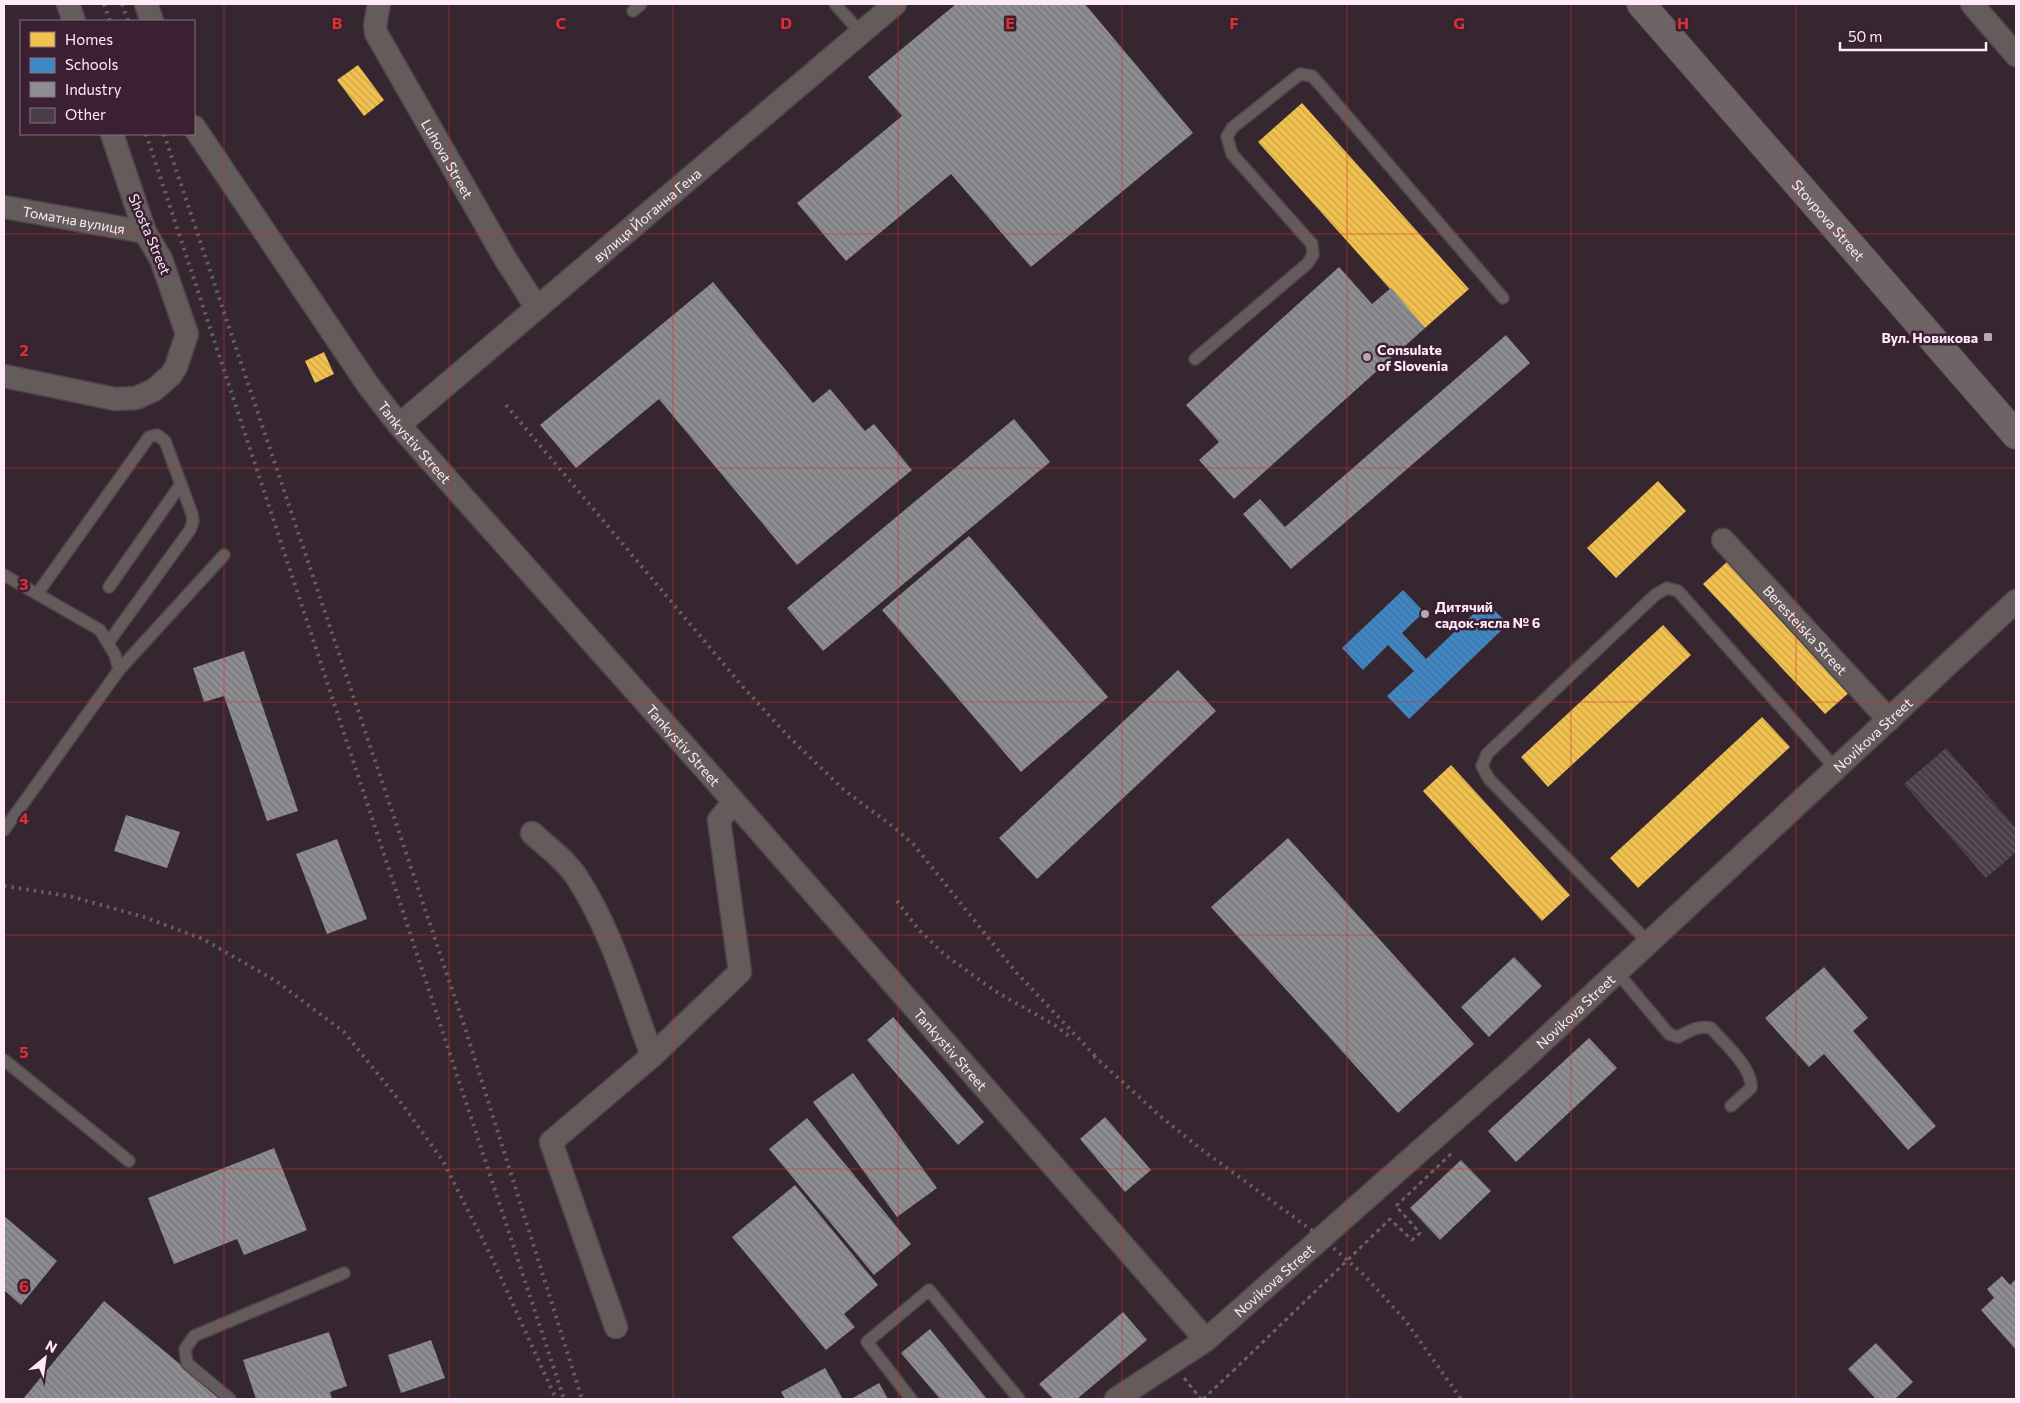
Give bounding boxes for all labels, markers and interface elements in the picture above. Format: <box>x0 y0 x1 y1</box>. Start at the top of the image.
text: B <box>332 13 343 32</box>
text: C <box>556 13 567 32</box>
text: D <box>780 13 792 32</box>
text: E <box>1005 13 1015 32</box>
text: F <box>1229 13 1239 32</box>
text: G <box>1453 13 1465 32</box>
text: H <box>1677 13 1689 32</box>
legend <box>20 20 195 135</box>
scale bar <box>1840 20 1986 52</box>
text: 50 m <box>1848 27 1882 45</box>
text: Homes <box>65 30 113 48</box>
text: Schools <box>65 55 119 73</box>
text: Industry <box>65 80 122 98</box>
text: Other <box>65 105 106 123</box>
street label: Luhova Street <box>418 116 477 201</box>
street label: вулиця Йоганна Гена <box>589 164 704 265</box>
street label: Stovpova Street <box>1789 176 1869 264</box>
street label: Shosta Street <box>125 191 175 277</box>
street label: Томатна вулиця <box>21 202 127 237</box>
place label: Вул. Новикова <box>1881 329 1978 346</box>
marker: Вул. Новикова <box>1982 331 1994 343</box>
text: 2 <box>19 340 29 359</box>
place label: Consulate of Slovenia <box>1377 341 1448 374</box>
marker: Consulate of Slovenia <box>1361 351 1373 363</box>
street label: Tankystiv Street <box>375 397 455 487</box>
text: 3 <box>19 574 29 593</box>
street label: Beresteiska Street <box>1760 581 1851 678</box>
place label: Дитячий садок-ясла № 6 <box>1435 598 1541 631</box>
marker: Дитячий садок-ясла № 6 <box>1419 608 1431 620</box>
street label: Novikova Street <box>1829 694 1916 775</box>
street label: Tankystiv Street <box>643 701 724 789</box>
text: 4 <box>19 808 29 827</box>
street label: Novikova Street <box>1532 970 1618 1052</box>
street label: Tankystiv Street <box>911 1005 991 1094</box>
text: 5 <box>19 1042 29 1061</box>
street label: Novikova Street <box>1230 1240 1318 1320</box>
text: 6 <box>19 1276 29 1295</box>
north arrow <box>20 1333 70 1383</box>
text: N <box>43 1336 60 1356</box>

